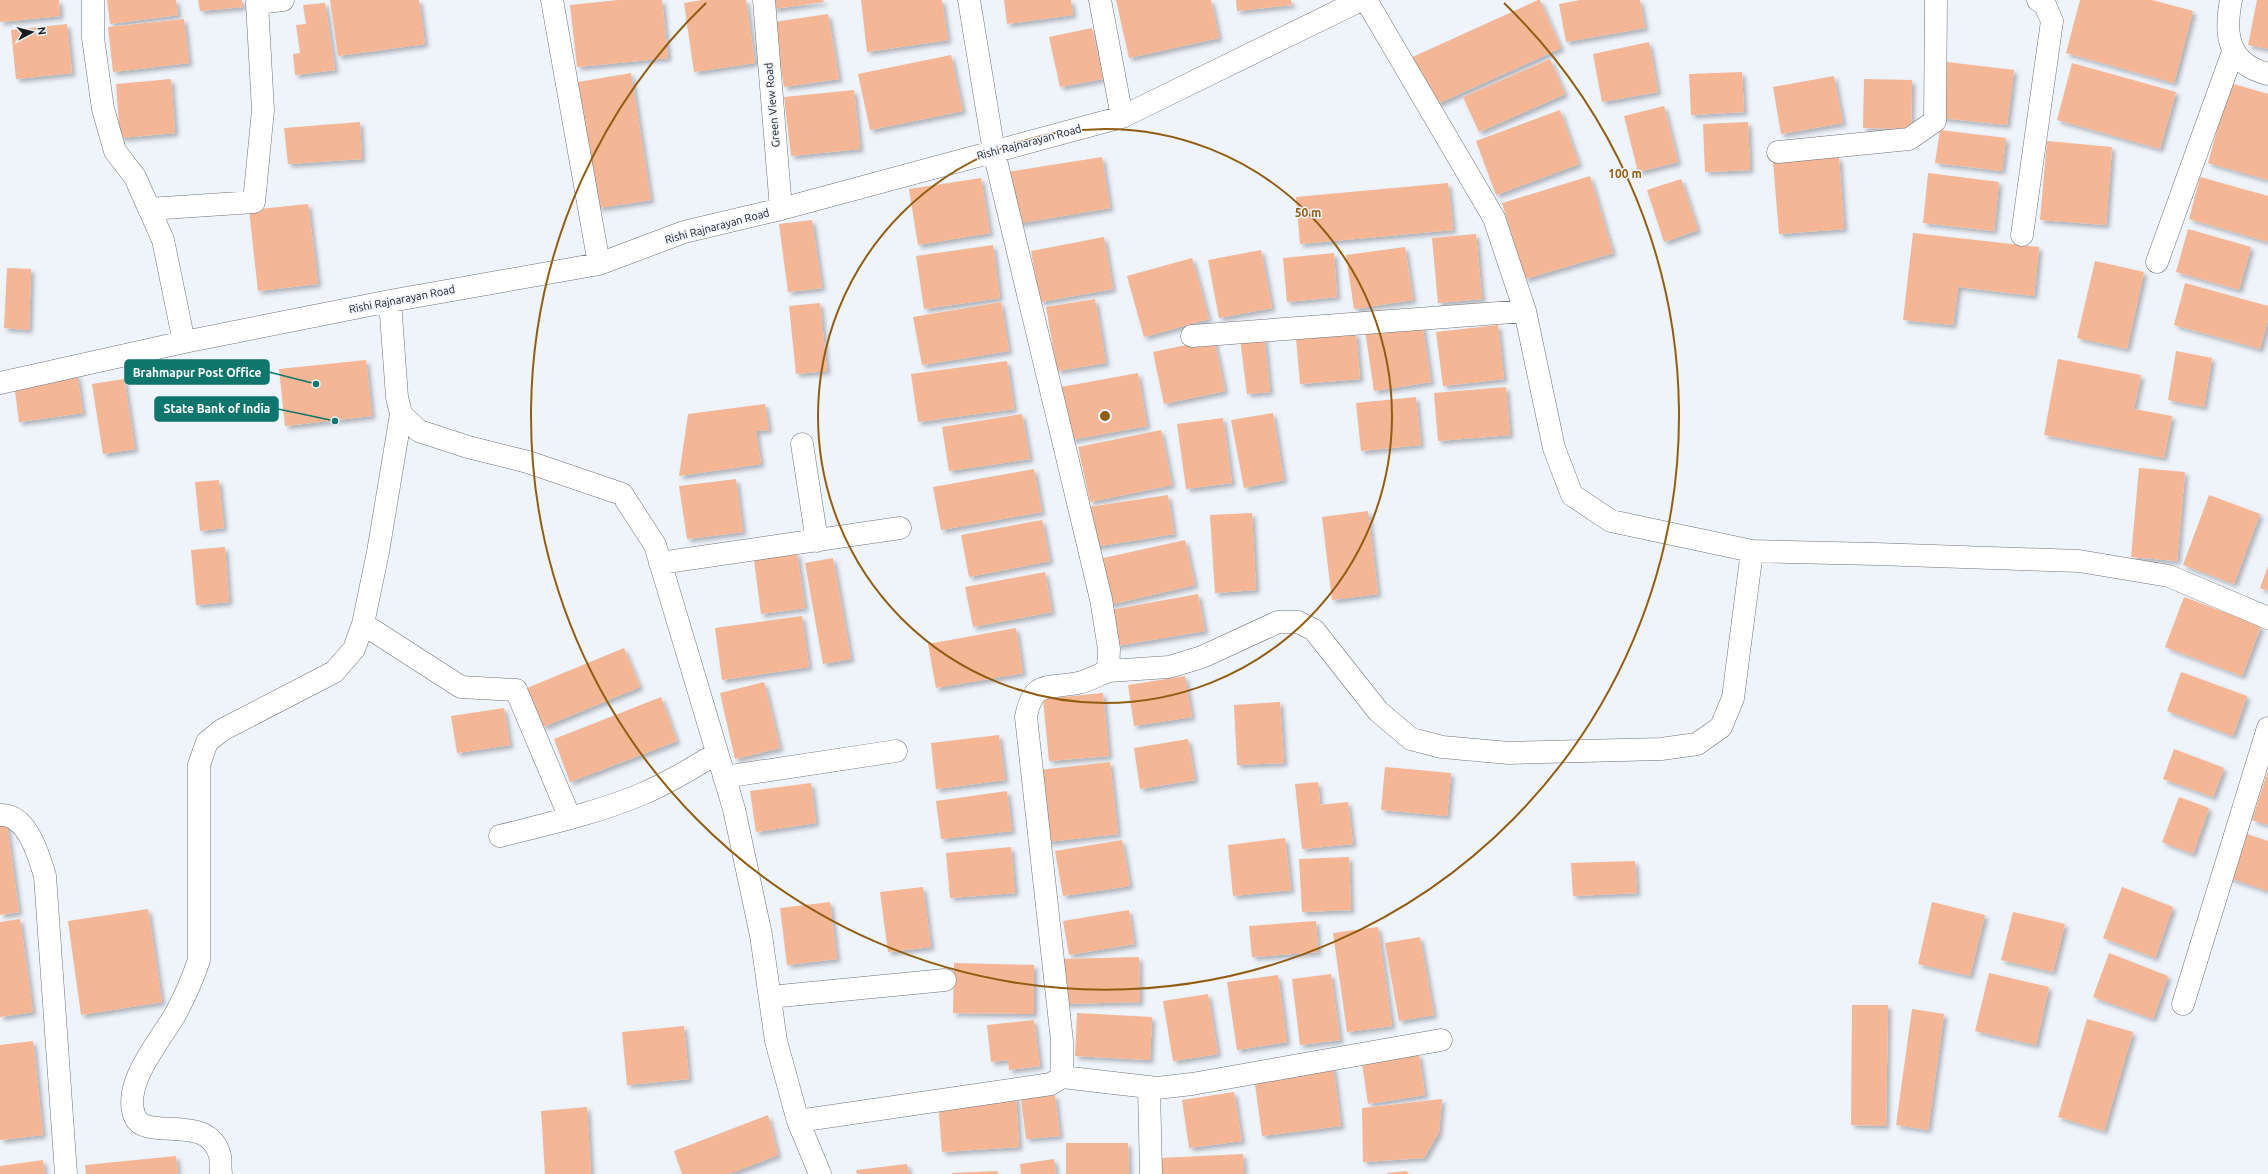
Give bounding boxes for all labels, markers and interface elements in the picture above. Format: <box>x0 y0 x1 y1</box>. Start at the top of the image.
north arrow <box>12 12 52 52</box>
text: N <box>35 26 48 36</box>
street label: Green View Road <box>762 62 782 148</box>
street label: Rishi Rajnarayan Road <box>975 122 1083 162</box>
text: 100 m <box>1608 167 1642 180</box>
street label: Rishi Rajnarayan Road <box>663 206 771 246</box>
text: 50 m <box>1295 206 1321 219</box>
street label: Rishi Rajnarayan Road <box>348 283 456 315</box>
callout: Brahmapur Post Office <box>125 360 269 384</box>
text: Brahmapur Post Office <box>133 366 261 379</box>
callout: State Bank of India <box>155 397 278 421</box>
text: State Bank of India <box>164 402 270 415</box>
centre of rings <box>1098 409 1112 423</box>

